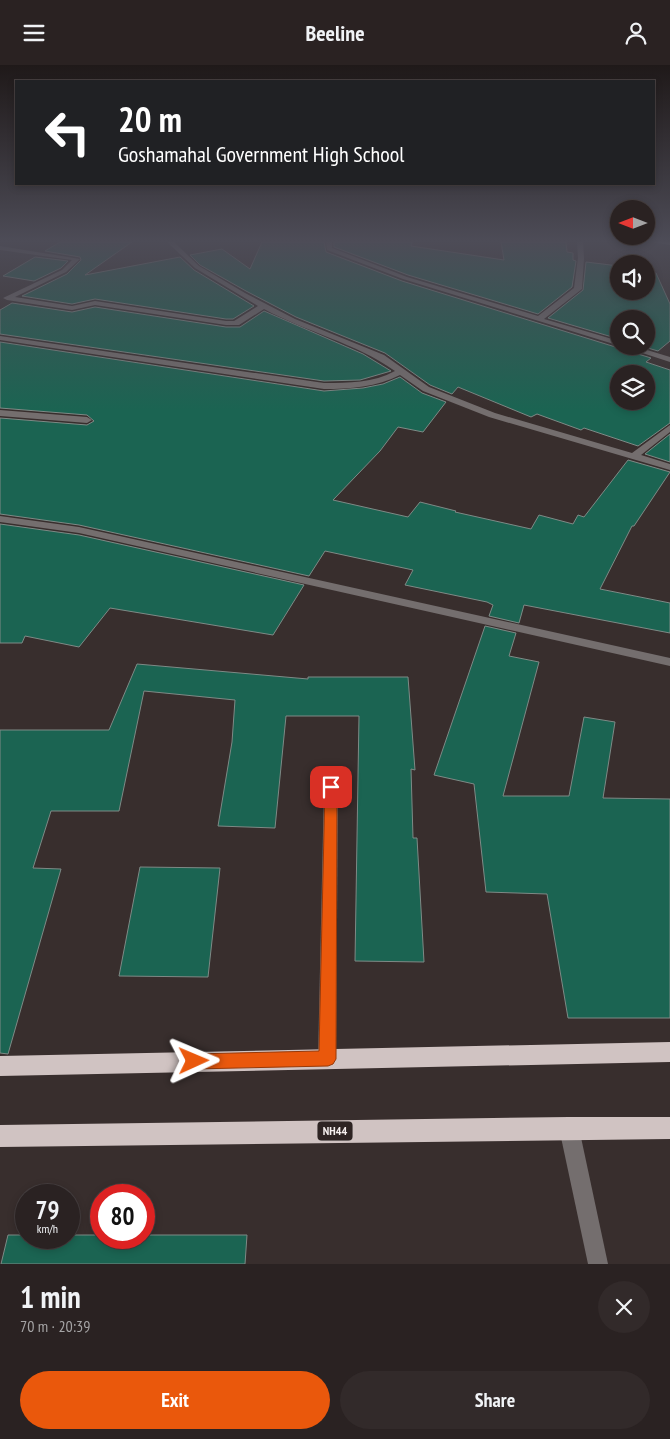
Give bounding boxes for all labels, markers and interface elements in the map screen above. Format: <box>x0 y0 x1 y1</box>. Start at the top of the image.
icon: menu <box>20 19 48 47</box>
text: Beeline <box>305 19 365 47</box>
icon: person <box>622 19 650 47</box>
text: 20 m <box>118 96 182 142</box>
icon: left <box>35 100 100 165</box>
text: Goshamahal Government High School <box>118 140 404 168</box>
north arrow <box>610 200 655 245</box>
map controls <box>610 200 655 410</box>
button: sound <box>610 255 655 300</box>
button: search <box>610 310 655 355</box>
button: layers <box>610 365 655 410</box>
pin <box>310 766 352 808</box>
icon: arrive <box>317 773 345 801</box>
position arrow <box>167 1034 219 1086</box>
road number: NH44 <box>318 1121 352 1141</box>
speed limit sign: 80 <box>90 1184 155 1249</box>
text: 79 <box>36 1194 59 1226</box>
text: km/h <box>37 1221 58 1236</box>
text: 1 min <box>20 1277 81 1316</box>
button: close <box>598 1281 650 1333</box>
text: 70 m · 20:39 <box>20 1316 91 1336</box>
button: Exit <box>20 1371 330 1429</box>
button: Share <box>340 1371 650 1429</box>

